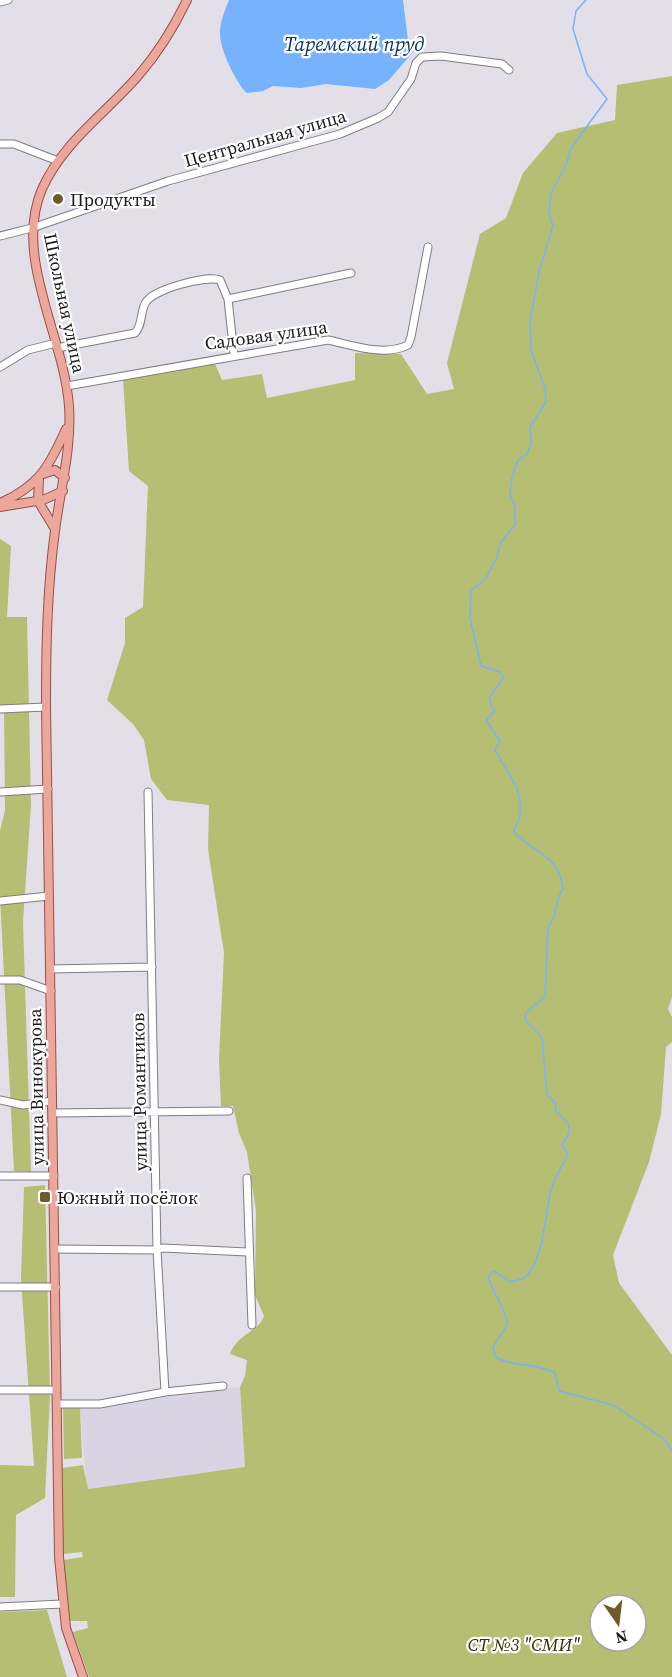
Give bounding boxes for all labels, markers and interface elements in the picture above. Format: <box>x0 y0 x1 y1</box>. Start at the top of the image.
water label: Таремский пруд <box>284 30 424 58</box>
street label: Центральная улица <box>181 103 350 173</box>
place label: Продукты <box>70 187 156 212</box>
marker: Продукты <box>51 192 65 206</box>
street label: Школьная улица <box>38 231 92 376</box>
street label: Садовая улица <box>203 314 330 356</box>
street label: улица Винокурова <box>22 1008 50 1166</box>
street label: улица Романтиков <box>125 1013 153 1171</box>
place label: Южный посёлок <box>57 1185 198 1210</box>
marker: Южный посёлок <box>38 1190 52 1204</box>
north arrow <box>588 1593 648 1653</box>
text: N <box>613 1625 630 1650</box>
park label: СТ №3 "СМИ" <box>468 1632 581 1657</box>

